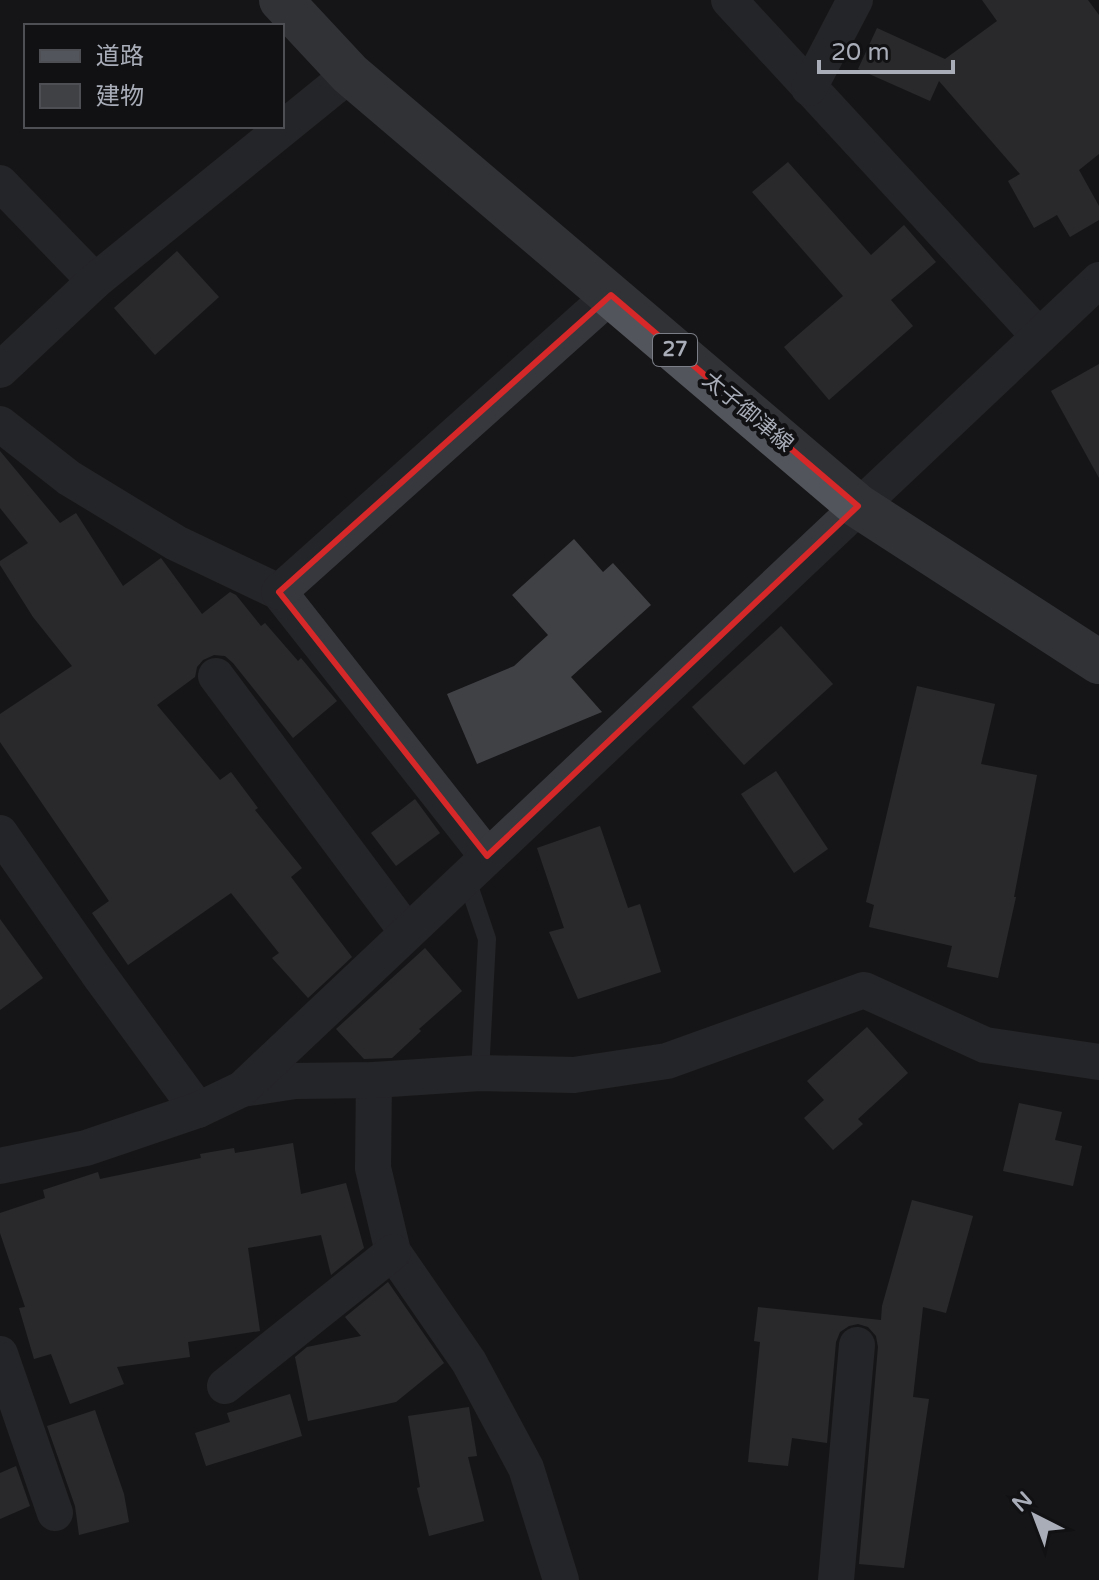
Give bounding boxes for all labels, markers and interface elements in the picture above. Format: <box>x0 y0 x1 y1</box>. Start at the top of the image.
legend <box>24 24 284 128</box>
scale bar <box>819 24 953 74</box>
text: 20 m <box>831 38 889 67</box>
text: 道路 <box>96 42 144 71</box>
text: 建物 <box>96 82 144 111</box>
road number: 27 <box>653 334 697 366</box>
street label: 太子御津線 <box>698 367 798 457</box>
north arrow <box>995 1476 1075 1556</box>
text: N <box>1007 1486 1038 1517</box>

